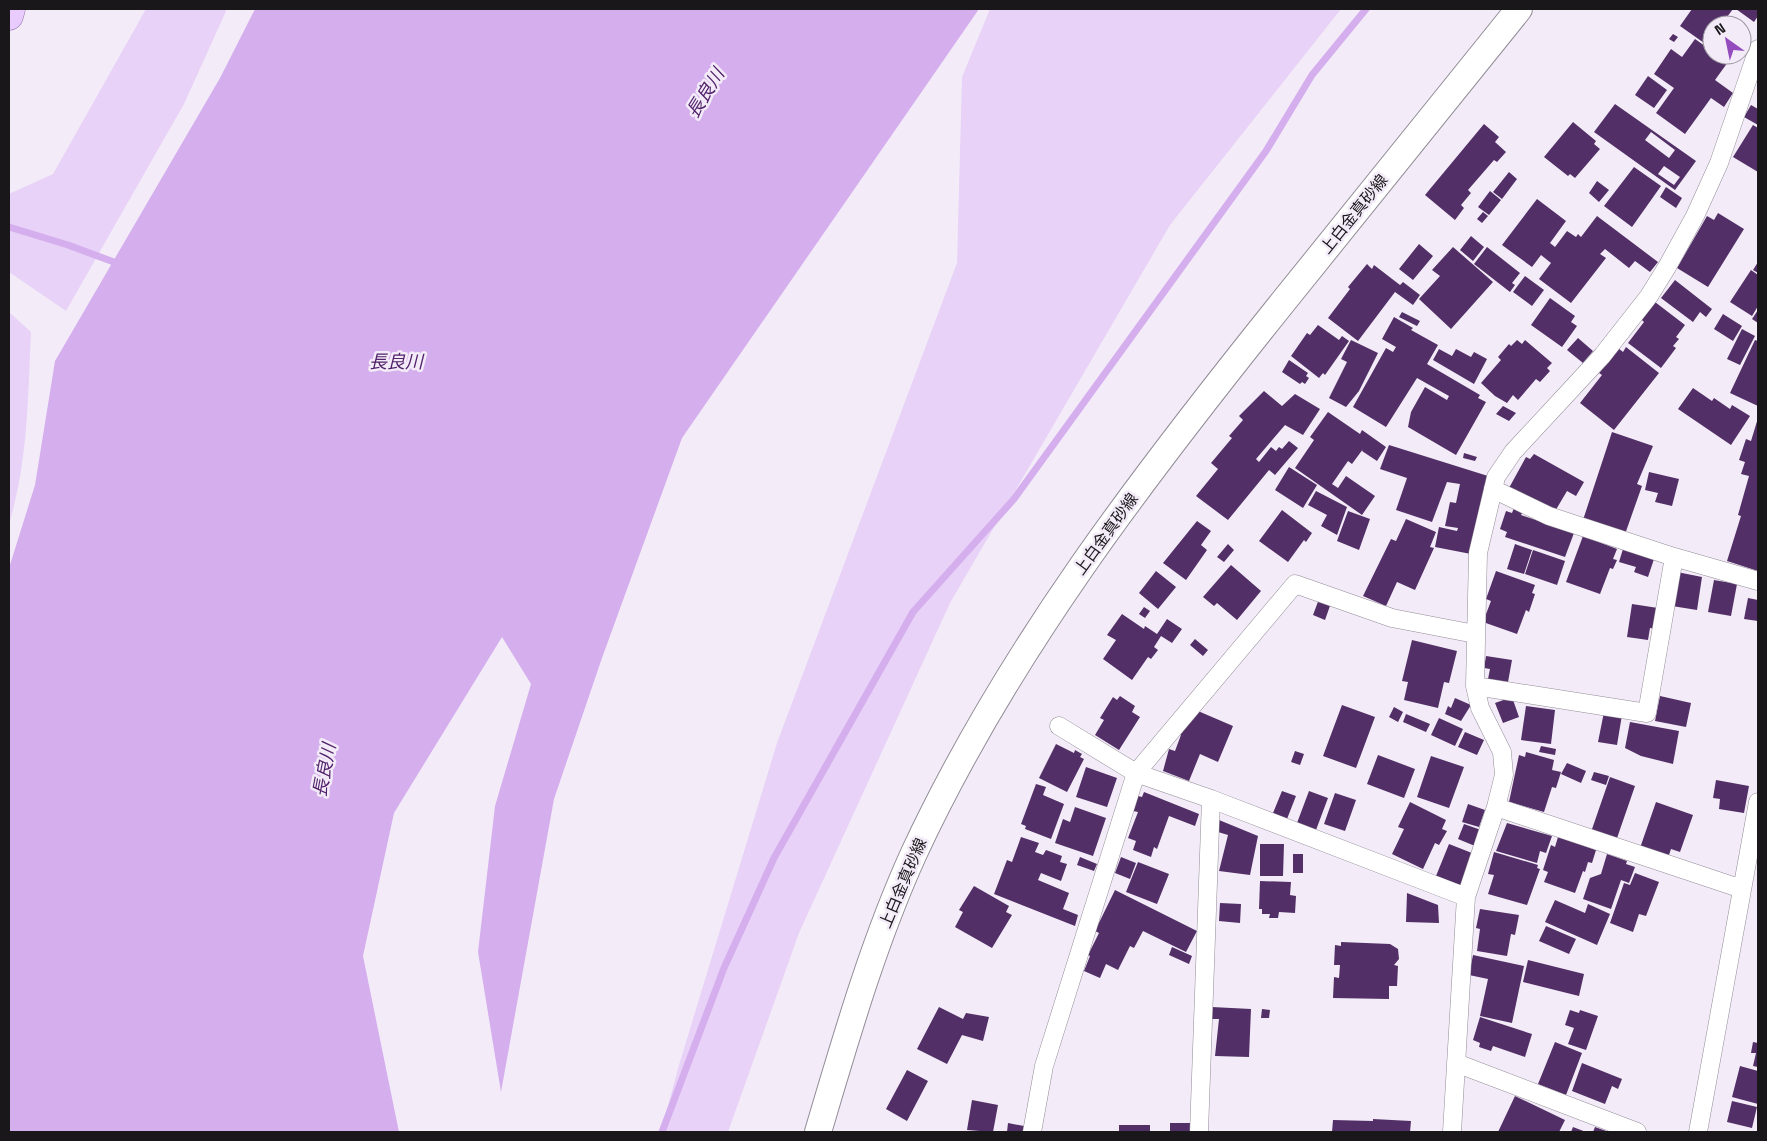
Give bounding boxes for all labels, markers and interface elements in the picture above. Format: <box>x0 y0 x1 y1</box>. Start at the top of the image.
north arrow <box>1702 15 1752 65</box>
text: N <box>1711 19 1729 39</box>
water label: 長良川 <box>681 62 730 122</box>
street label: 上白金真砂線 <box>1316 170 1392 258</box>
water label: 長良川 <box>369 350 425 373</box>
street label: 上白金真砂線 <box>1069 489 1143 579</box>
water label: 長良川 <box>308 739 341 799</box>
street label: 上白金真砂線 <box>875 835 931 931</box>

